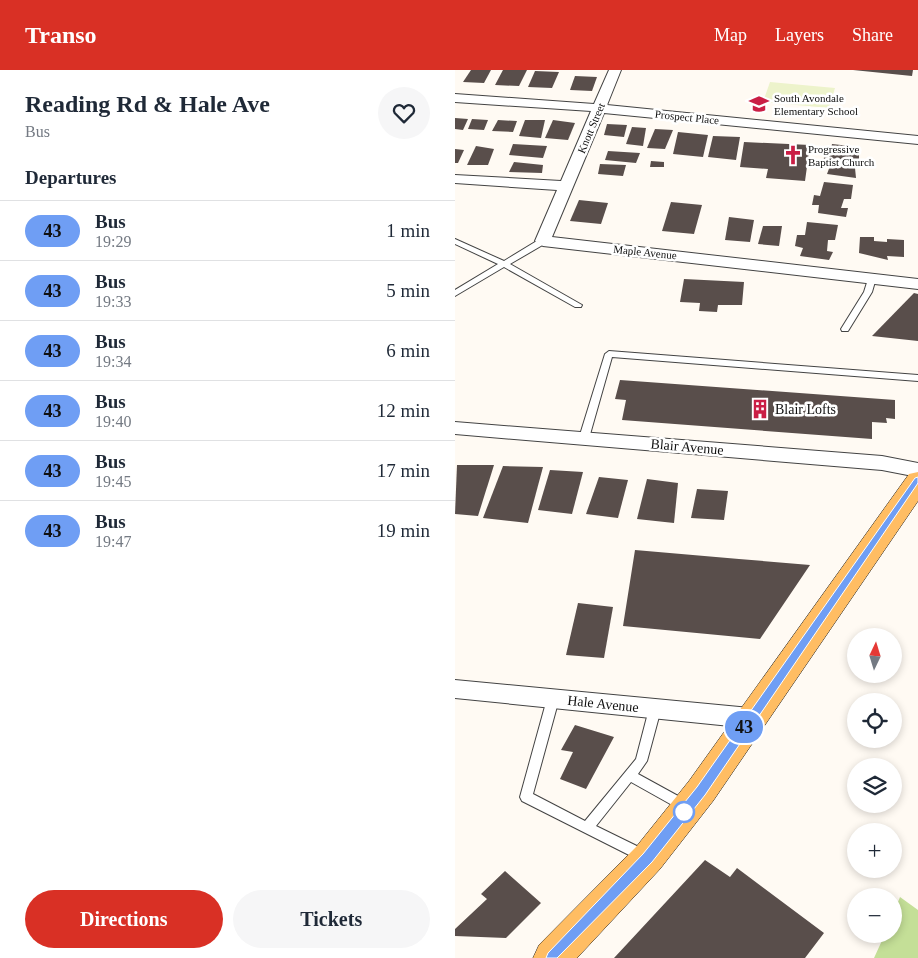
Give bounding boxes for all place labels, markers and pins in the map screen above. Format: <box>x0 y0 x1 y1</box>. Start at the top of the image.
place label: South Avondale Elementary School <box>774 92 858 117</box>
school or university icon: South Avondale Elementary School <box>748 93 770 115</box>
place label: Progressive Baptist Church <box>808 143 875 168</box>
church icon: Progressive Baptist Church <box>782 144 804 166</box>
building icon: Blair Lofts <box>749 398 771 420</box>
place label: Blair Lofts <box>775 402 836 417</box>
unlabelled marker <box>673 801 695 823</box>

